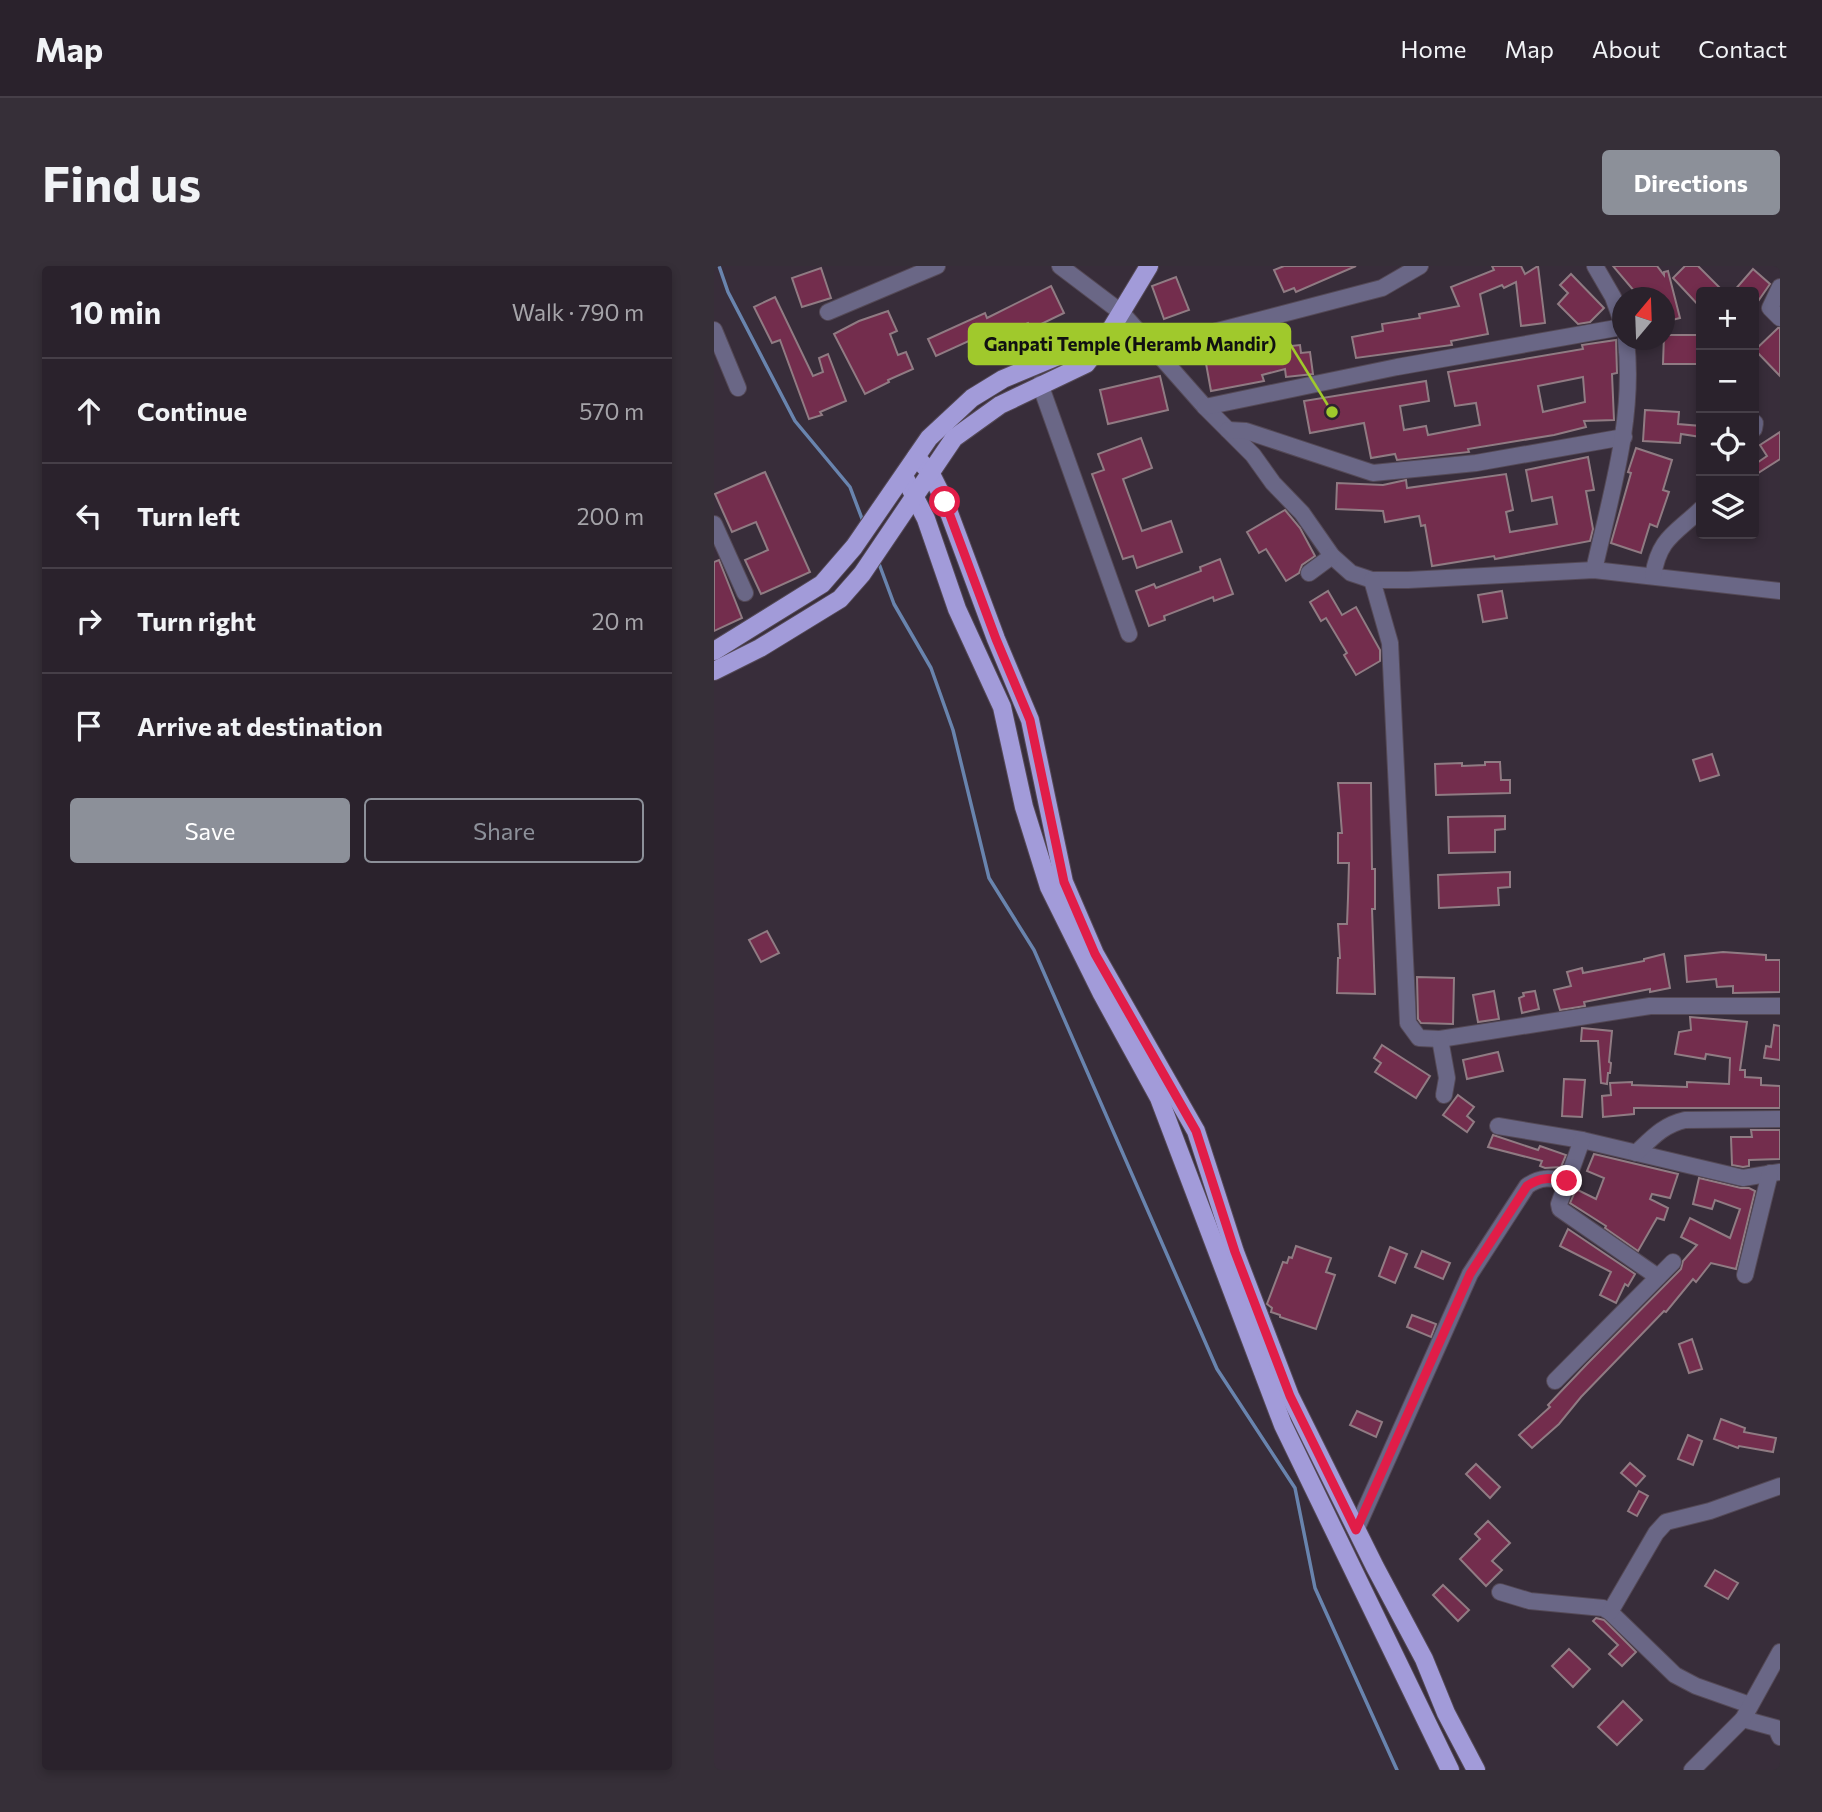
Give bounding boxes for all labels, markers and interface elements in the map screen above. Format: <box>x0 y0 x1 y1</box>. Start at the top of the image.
text: Map <box>35 28 103 69</box>
text: Home <box>1401 34 1467 63</box>
text: Map <box>1505 34 1554 63</box>
text: About <box>1592 34 1660 63</box>
text: Contact <box>1698 34 1787 63</box>
button: Directions <box>1602 150 1780 215</box>
text: Find us <box>42 152 201 212</box>
north arrow <box>1612 287 1675 350</box>
map controls <box>1696 287 1759 539</box>
button: + <box>1696 287 1759 350</box>
text: 10 min <box>70 293 161 330</box>
text: Walk · 790 m <box>512 298 644 326</box>
callout: Ganpati Temple (Heramb Mandir) <box>969 324 1290 364</box>
text: Ganpati Temple (Heramb Mandir) <box>984 332 1276 355</box>
button: − <box>1696 350 1759 413</box>
icon: ahead <box>70 392 108 430</box>
text: Continue <box>137 395 247 426</box>
text: 570 m <box>579 397 644 425</box>
button: locate <box>1696 413 1759 476</box>
button: layers <box>1696 476 1759 539</box>
route start <box>929 486 960 517</box>
icon: left <box>70 497 108 535</box>
text: Turn left <box>137 500 240 531</box>
text: 200 m <box>577 502 644 530</box>
icon: right <box>70 602 108 640</box>
text: Turn right <box>137 605 256 636</box>
text: 20 m <box>592 607 644 635</box>
icon: arrive <box>70 707 108 745</box>
text: Arrive at destination <box>137 710 383 741</box>
button: Save <box>70 798 350 863</box>
button: Share <box>364 798 644 863</box>
route end <box>1551 1165 1582 1196</box>

